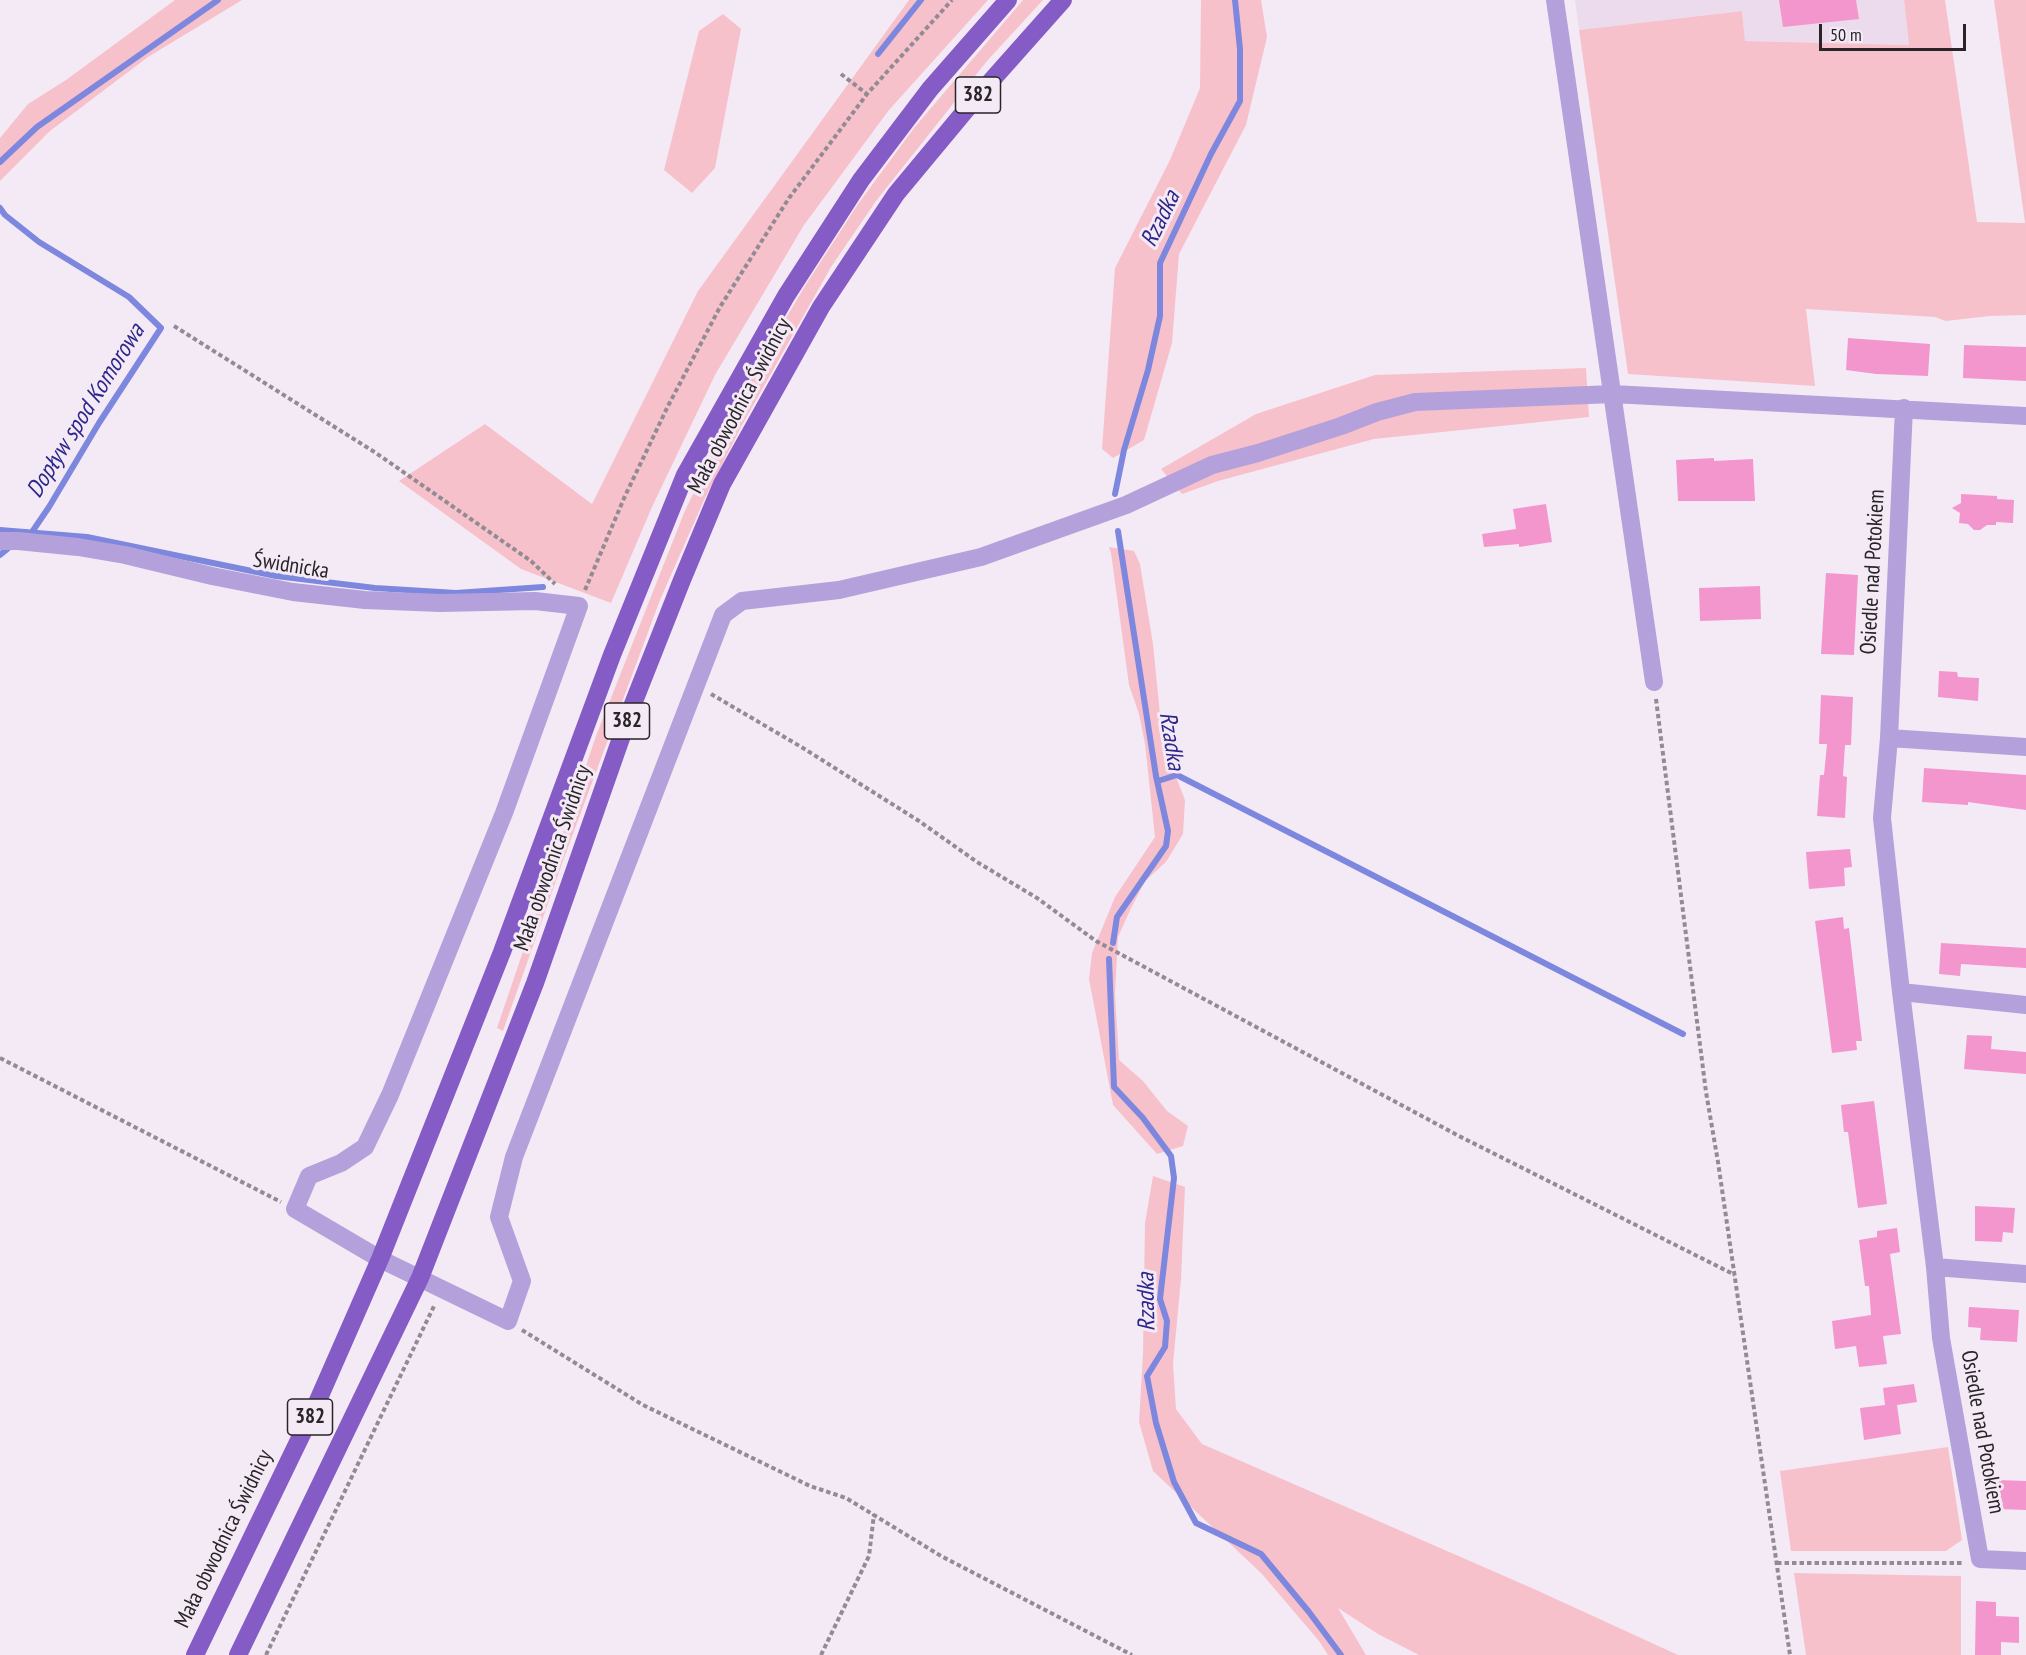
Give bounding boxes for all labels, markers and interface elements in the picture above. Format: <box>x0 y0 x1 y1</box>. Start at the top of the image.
scale bar <box>1822 12 1969 50</box>
text: 50 m <box>1830 23 1862 46</box>
road number: 382 <box>956 77 1000 113</box>
water label: Rzadka <box>1135 186 1187 252</box>
street label: Mała obwodnica Świdnicy <box>683 314 797 498</box>
water label: Dopływ spod Komorowa <box>21 319 151 503</box>
street label: Osiedle nad Potokiem <box>1855 489 1891 655</box>
street label: Świdnicka <box>251 547 331 585</box>
road number: 382 <box>604 703 650 739</box>
water label: Rzadka <box>1152 710 1190 772</box>
street label: Mała obwodnica Świdnicy <box>509 762 597 954</box>
water label: Rzadka <box>1132 1272 1162 1332</box>
street label: Osiedle nad Potokiem <box>1955 1348 2009 1516</box>
road number: 382 <box>288 1399 332 1435</box>
street label: Mała obwodnica Świdnicy <box>169 1446 279 1632</box>

